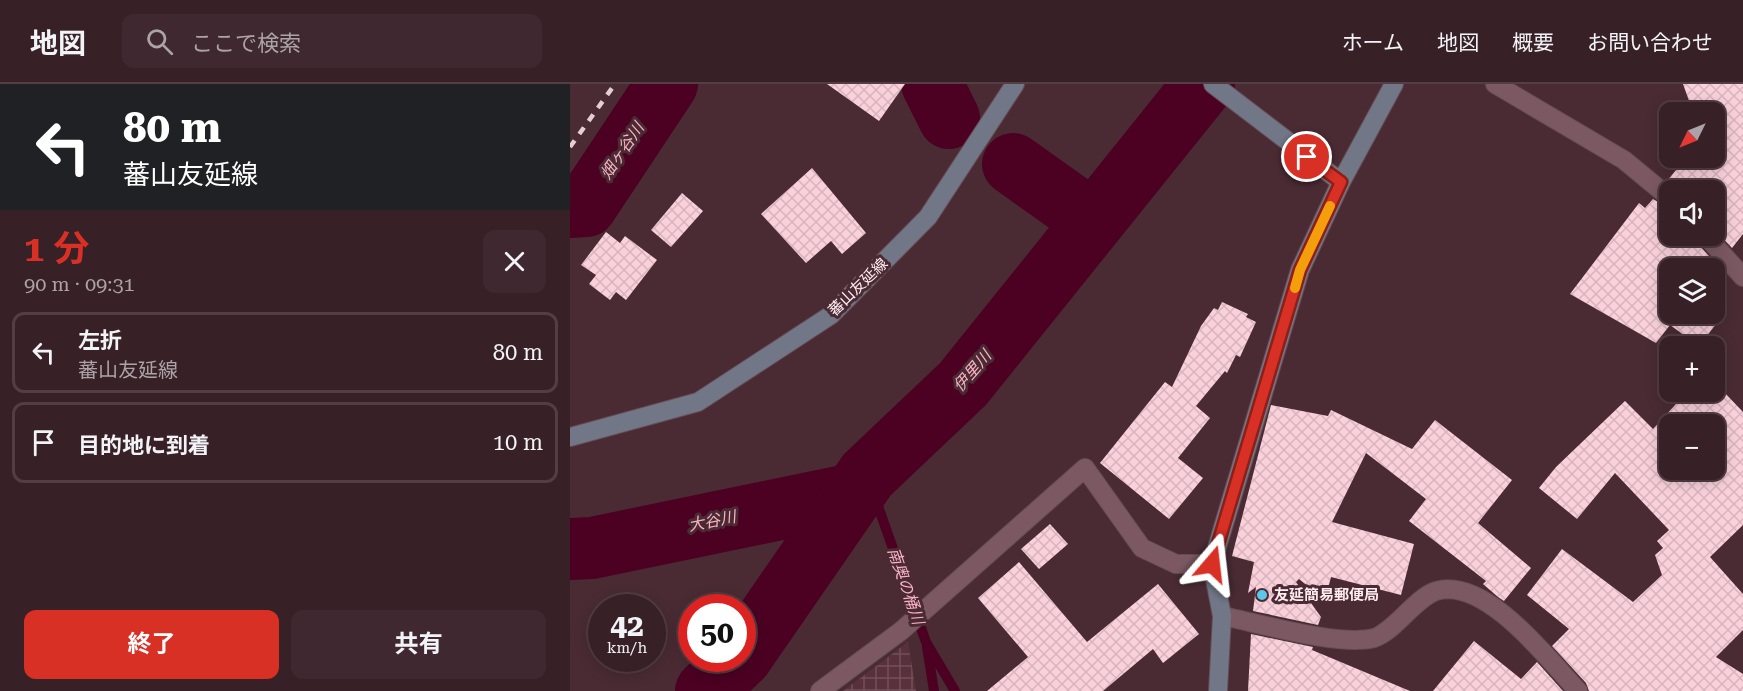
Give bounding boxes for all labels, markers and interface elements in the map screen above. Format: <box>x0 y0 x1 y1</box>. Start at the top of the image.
search box <box>122 14 542 68</box>
icon: search <box>143 25 176 58</box>
text: 地図 <box>30 27 86 60</box>
text: ここで検索 <box>191 31 301 56</box>
text: ホーム <box>1342 31 1404 55</box>
text: 地図 <box>1437 31 1479 55</box>
text: 概要 <box>1512 31 1554 55</box>
text: お問い合わせ <box>1587 31 1713 55</box>
north arrow <box>1659 102 1725 168</box>
map controls <box>1659 102 1725 480</box>
text: 80 m <box>123 103 221 152</box>
icon: left <box>24 108 102 186</box>
water label: 畑ヶ谷川 <box>596 118 649 183</box>
pin <box>1281 131 1332 182</box>
icon: arrive <box>1290 140 1323 173</box>
text: 蕃山友延線 <box>123 159 258 191</box>
button: sound <box>1659 180 1725 246</box>
text: 1 分 <box>24 228 89 270</box>
button: close <box>483 230 546 293</box>
street label: 蕃山友延線 <box>825 254 891 320</box>
button: layers <box>1659 258 1725 324</box>
text: 90 m · 09:31 <box>24 272 135 296</box>
text: 左折 <box>78 328 122 353</box>
icon: left <box>27 336 60 369</box>
button: + <box>1659 336 1725 402</box>
text: 80 m <box>493 340 543 365</box>
water label: 伊里川 <box>949 345 996 395</box>
text: 蕃山友延線 <box>78 358 178 382</box>
button: − <box>1659 414 1725 480</box>
icon: arrive <box>27 426 60 459</box>
text: 10 m <box>493 430 543 455</box>
text: 目的地に到着 <box>78 433 210 458</box>
water label: 大谷川 <box>687 507 739 535</box>
position arrow <box>1180 532 1244 596</box>
water label: 南奥の桶川 <box>884 545 929 629</box>
place label: 友延簡易郵便局 <box>1274 586 1379 604</box>
marker: 友延簡易郵便局 <box>1255 588 1269 602</box>
speed limit sign: 50 <box>678 594 756 672</box>
text: 42 <box>610 608 644 643</box>
button: 終了 <box>24 610 279 679</box>
button: 共有 <box>291 610 546 679</box>
text: km/h <box>607 639 647 657</box>

